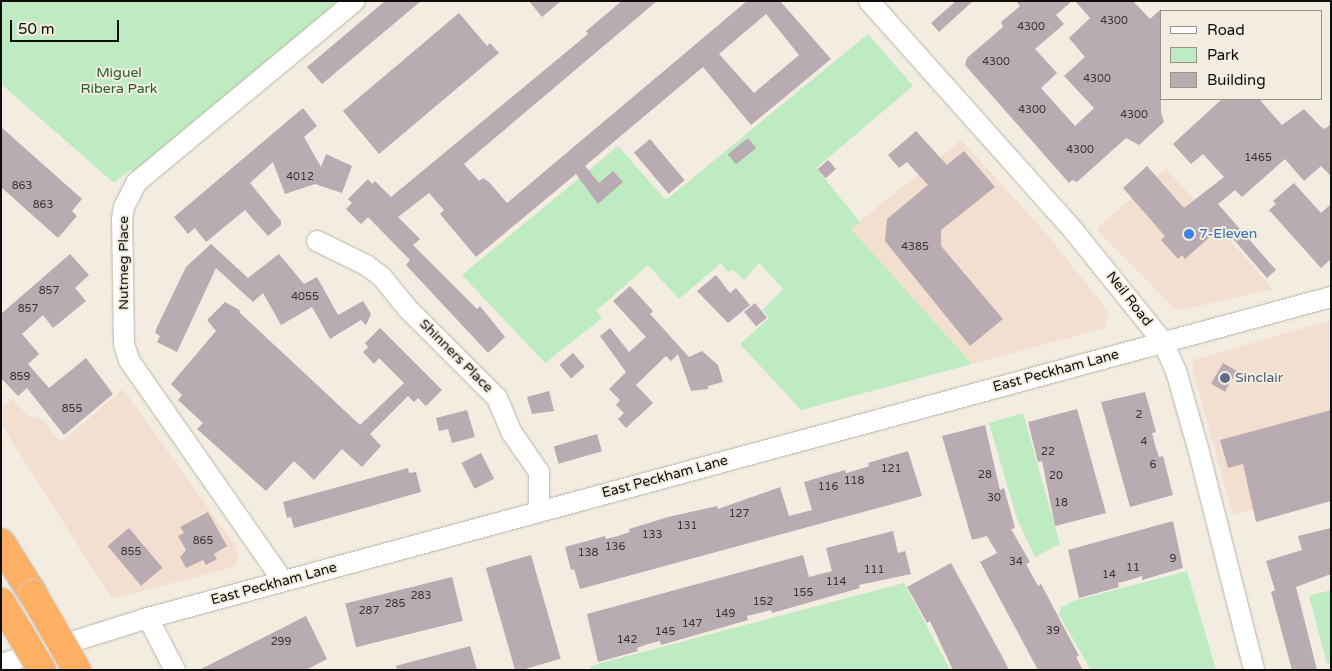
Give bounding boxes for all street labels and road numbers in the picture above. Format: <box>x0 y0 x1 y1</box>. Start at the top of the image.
street label: Nutmeg Place <box>116 216 132 310</box>
street label: Neil Road <box>1102 268 1156 330</box>
street label: Shinners Place <box>416 316 496 396</box>
street label: East Peckham Lane <box>991 346 1121 396</box>
street label: East Peckham Lane <box>600 452 730 502</box>
street label: East Peckham Lane <box>209 559 339 609</box>

